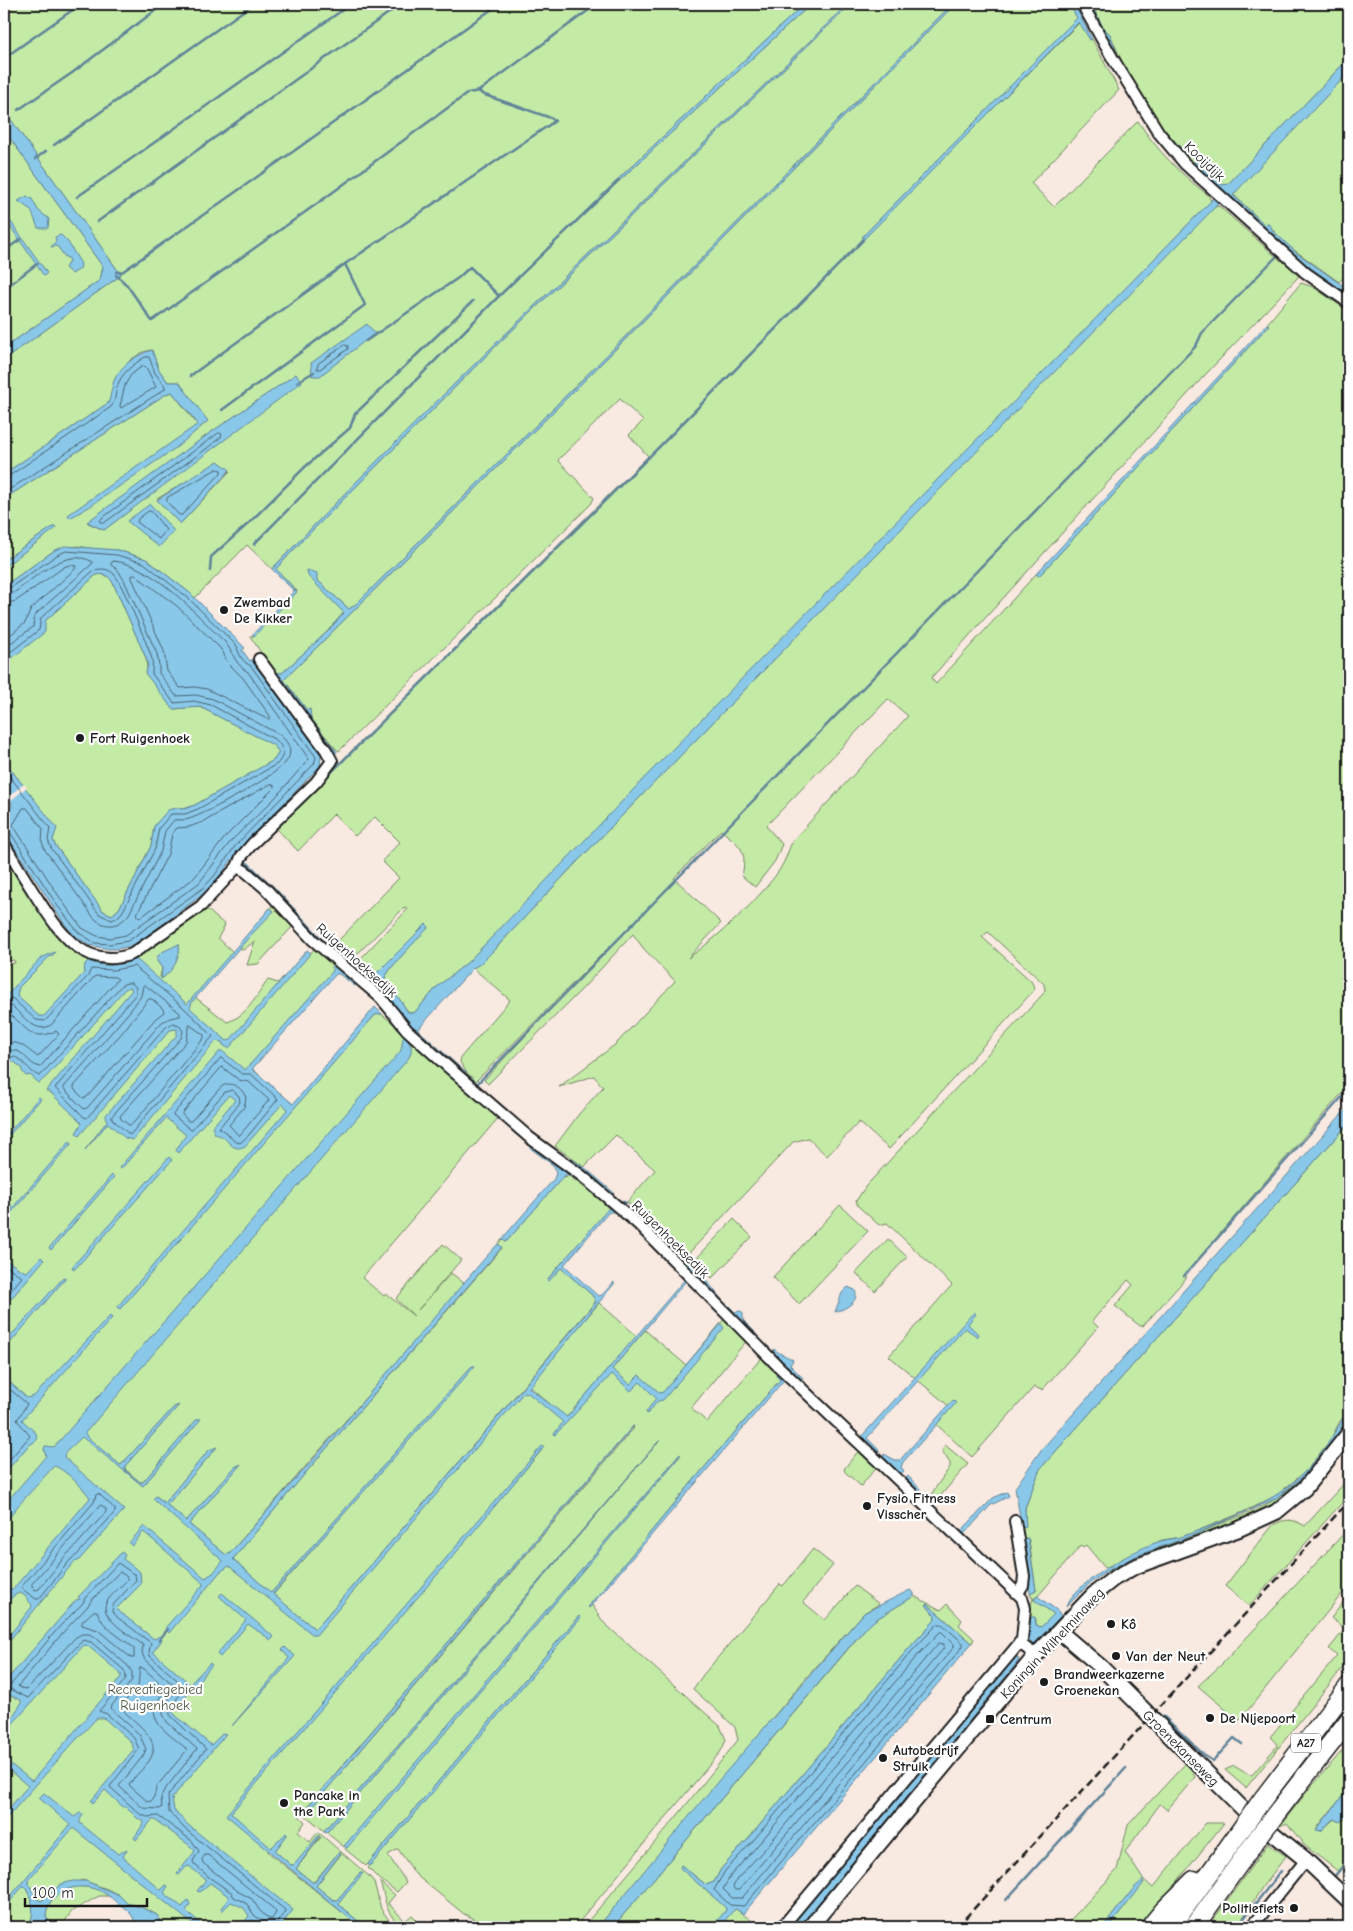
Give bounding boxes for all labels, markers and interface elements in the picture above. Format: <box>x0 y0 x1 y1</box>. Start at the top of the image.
street label: Kooijdijk <box>1181 138 1229 185</box>
place label: Zwembad De Kikker <box>234 594 292 627</box>
marker: Zwembad De Kikker <box>218 604 230 616</box>
place label: Fort Ruigenhoek <box>90 730 190 747</box>
marker: Fort Ruigenhoek <box>74 732 86 744</box>
street label: Ruigenhoeksedijk <box>313 920 401 1001</box>
street label: Ruigenhoeksedijk <box>628 1197 713 1282</box>
place label: Fysio Fitness Visscher <box>877 1490 956 1523</box>
marker: Fysio Fitness Visscher <box>861 1500 873 1512</box>
street label: Koningin Wilhelminaweg <box>997 1584 1108 1702</box>
place label: Kô <box>1121 1616 1136 1633</box>
marker: Kô <box>1105 1618 1117 1630</box>
place label: Van der Neut <box>1126 1648 1206 1665</box>
marker: Van der Neut <box>1110 1650 1122 1662</box>
place label: Brandweerkazerne Groenekan <box>1054 1666 1164 1699</box>
marker: Brandweerkazerne Groenekan <box>1038 1676 1050 1688</box>
park label: Recreatiegebied Ruigenhoek <box>107 1681 203 1714</box>
street label: Groenekanseweg <box>1139 1707 1222 1790</box>
place label: De Nijepoort <box>1220 1710 1296 1727</box>
place label: Centrum <box>1000 1711 1052 1728</box>
marker: De Nijepoort <box>1204 1712 1216 1724</box>
marker: Centrum <box>984 1713 996 1725</box>
road number: A27 <box>1291 1734 1321 1752</box>
place label: Autobedrijf Struik <box>893 1742 959 1775</box>
marker: Autobedrijf Struik <box>877 1752 889 1764</box>
place label: Pancake in the Park <box>293 1787 360 1820</box>
marker: Pancake in the Park <box>278 1797 290 1809</box>
scale bar <box>25 1876 148 1908</box>
text: 100 m <box>32 1884 74 1902</box>
place label: Politiefiets <box>1222 1900 1284 1917</box>
marker: Politiefiets <box>1288 1902 1300 1914</box>

